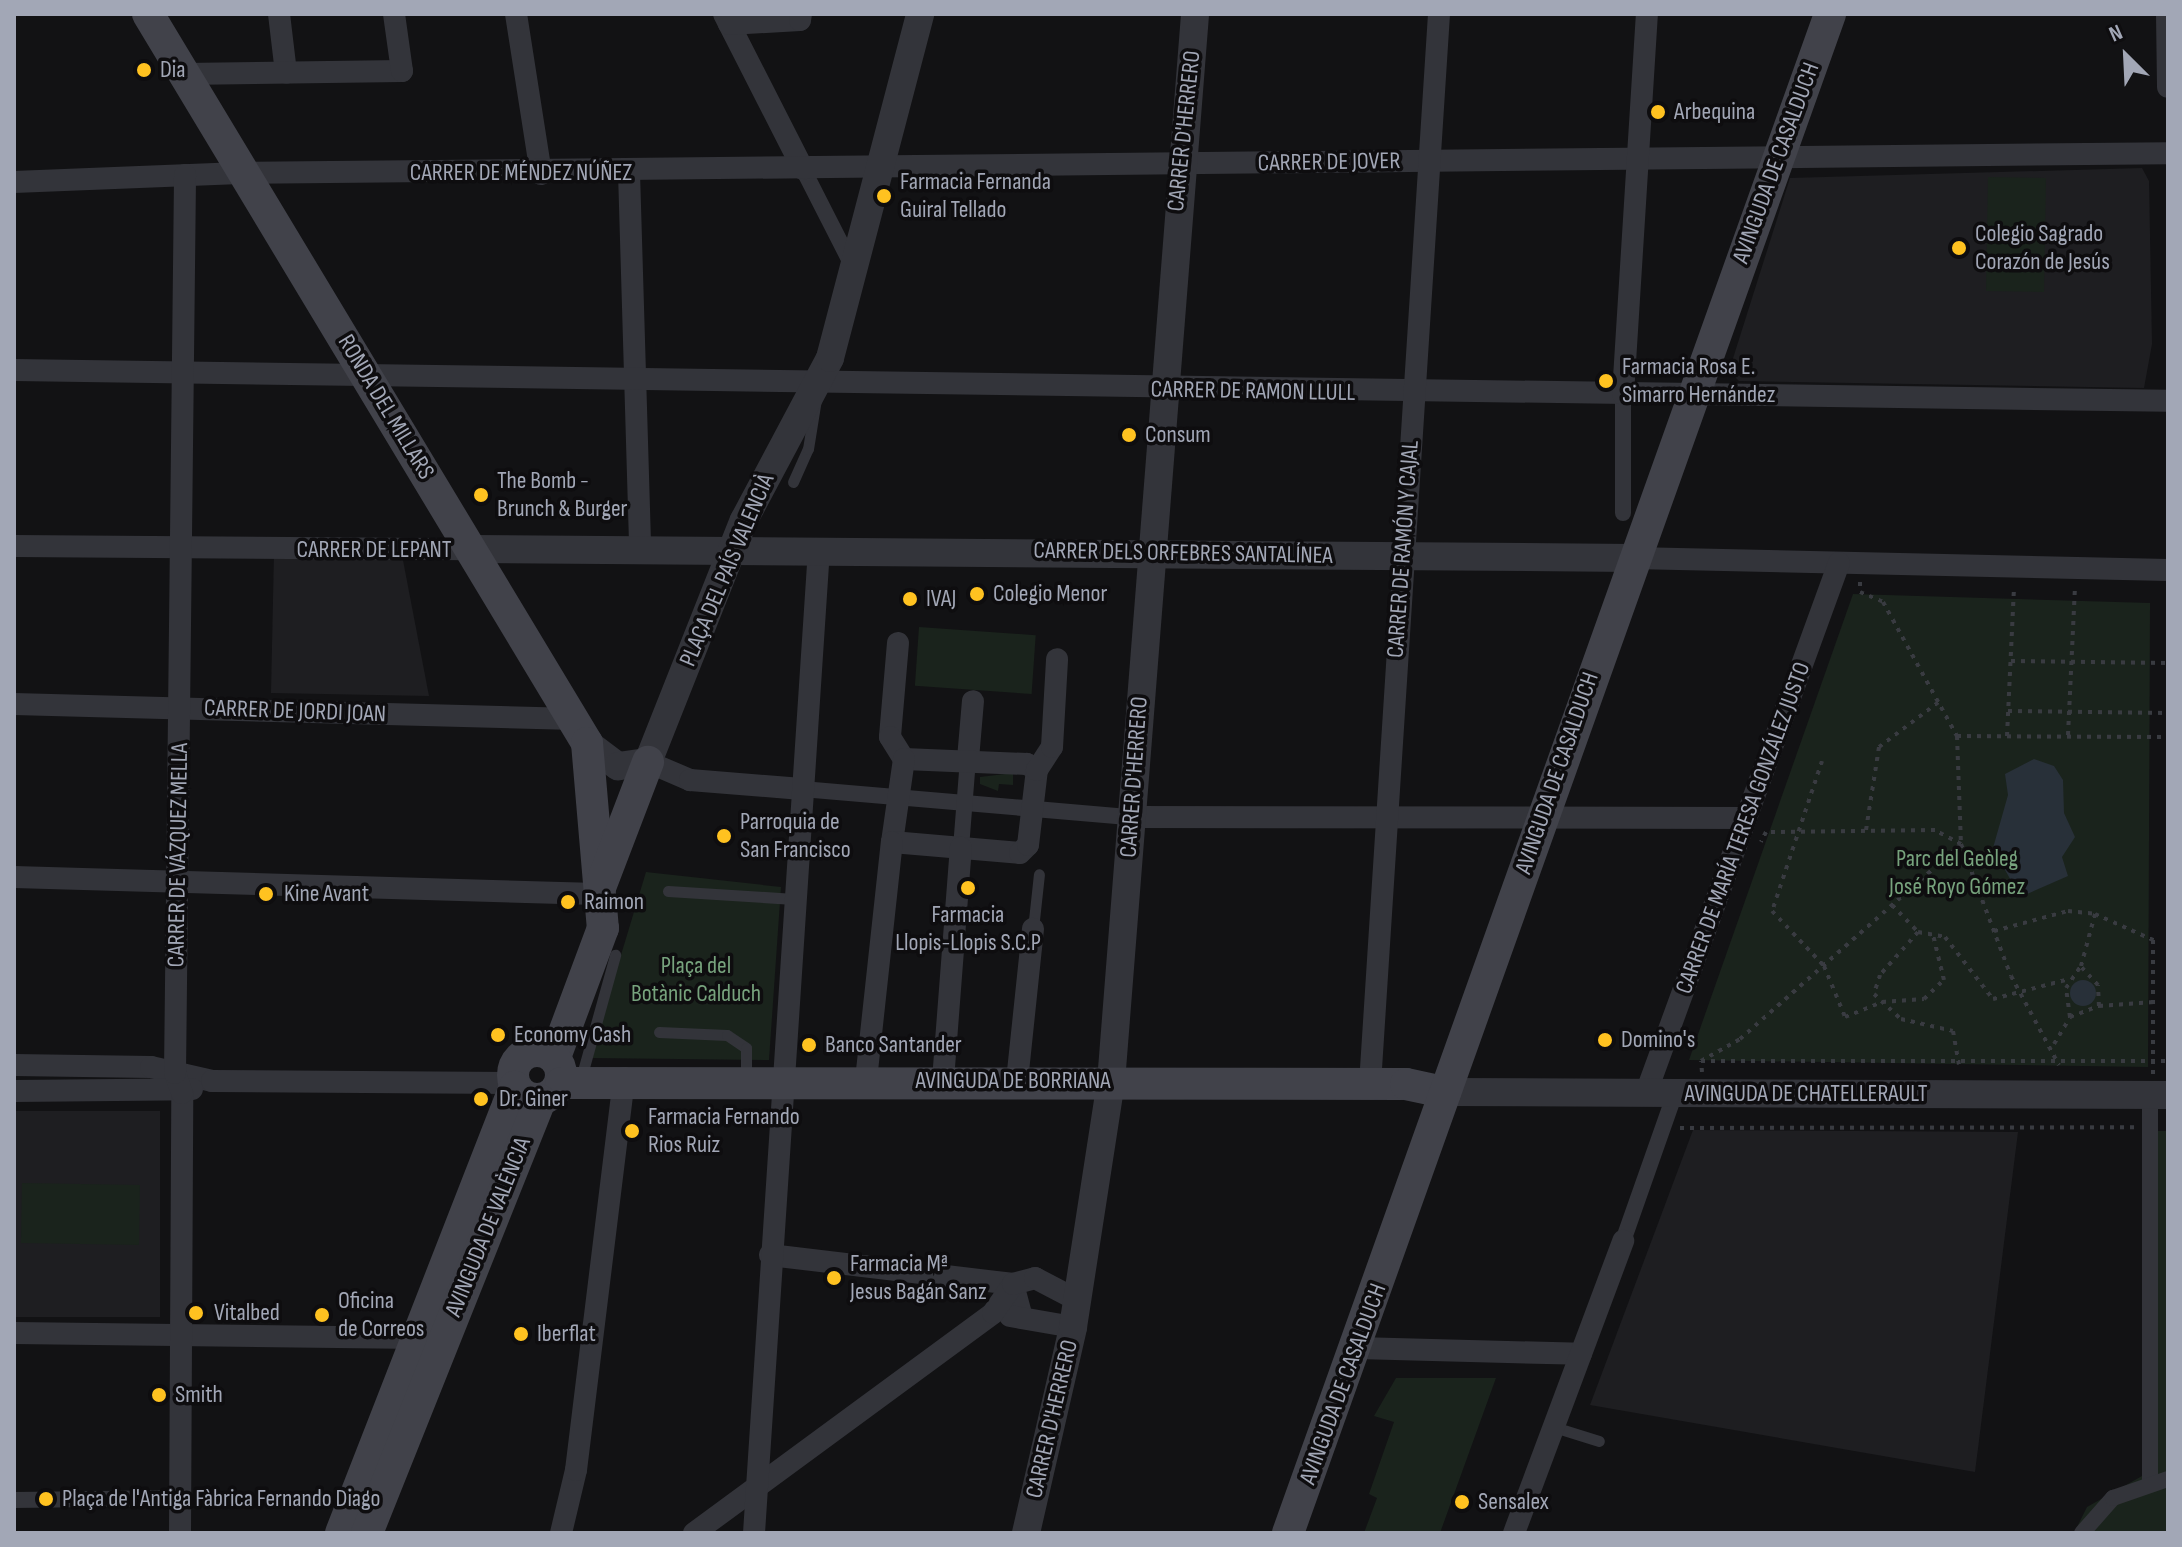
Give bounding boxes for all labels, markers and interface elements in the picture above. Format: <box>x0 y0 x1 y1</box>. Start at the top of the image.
north arrow <box>2086 16 2166 96</box>
text: N <box>2105 19 2127 48</box>
street label: CARRER D'HERRERO <box>1161 49 1207 213</box>
place label: Dia <box>160 56 186 84</box>
street label: AVINGUDA DE CASALDUCH <box>1726 59 1826 267</box>
marker: Dia <box>135 61 153 79</box>
place label: Arbequina <box>1674 98 1755 126</box>
marker: Arbequina <box>1649 103 1667 121</box>
street label: CARRER DE JOVER <box>1257 146 1401 178</box>
street label: CARRER DE MÉNDEZ NÚÑEZ <box>410 159 632 187</box>
place label: Farmacia Fernanda Guiral Tellado <box>900 168 1051 224</box>
marker: Farmacia Fernanda Guiral Tellado <box>875 187 893 205</box>
place label: Colegio Sagrado Corazón de Jesús <box>1975 220 2110 276</box>
marker: Colegio Sagrado Corazón de Jesús <box>1950 239 1968 257</box>
street label: RONDA DEL MILLARS <box>331 329 441 485</box>
place label: Farmacia Rosa E. Simarro Hernández <box>1622 353 1775 409</box>
marker: Farmacia Rosa E. Simarro Hernández <box>1597 372 1615 390</box>
street label: CARRER DE RAMON LLULL <box>1150 375 1356 407</box>
place label: Consum <box>1145 421 1211 449</box>
marker: Consum <box>1120 426 1138 444</box>
street label: CARRER DE RAMÓN Y CAJAL <box>1381 439 1425 659</box>
place label: The Bomb - Brunch & Burger <box>497 467 627 523</box>
street label: PLAÇA DEL PAÍS VALENCIÀ <box>673 469 781 671</box>
marker: The Bomb - Brunch & Burger <box>472 486 490 504</box>
street label: CARRER DE LEPANT <box>296 536 452 564</box>
street label: CARRER DELS ORFEBRES SANTALÍNEA <box>1033 536 1333 570</box>
place label: Colegio Menor <box>993 580 1107 608</box>
place label: IVAJ <box>926 585 956 613</box>
marker: Colegio Menor <box>968 585 986 603</box>
marker: IVAJ <box>901 590 919 608</box>
street label: CARRER DE MARÍA TERESA GONZÁLEZ JUSTO <box>1669 658 1817 998</box>
street label: AVINGUDA DE CASALDUCH <box>1509 668 1605 878</box>
street label: CARRER DE JORDI JOAN <box>204 693 386 729</box>
street label: CARRER D'HERRERO <box>1114 696 1154 858</box>
street label: CARRER DE VÁZQUEZ MELLA <box>162 742 194 968</box>
place label: Parroquia de San Francisco <box>740 808 851 864</box>
marker: Parroquia de San Francisco <box>715 827 733 845</box>
park label: Parc del Geòleg José Royo Gómez <box>1889 845 2025 901</box>
marker: Farmacia Llopis-Llopis S.C.P <box>959 879 977 897</box>
place label: Kine Avant <box>284 880 369 908</box>
marker: Kine Avant <box>255 883 277 905</box>
place label: Raimon <box>584 888 644 916</box>
marker: Raimon <box>559 893 577 911</box>
place label: Farmacia Llopis-Llopis S.C.P <box>895 901 1041 957</box>
park label: Plaça del Botànic Calduch <box>631 952 761 1008</box>
place label: Economy Cash <box>514 1021 631 1049</box>
marker: Economy Cash <box>489 1026 507 1044</box>
place label: Domino's <box>1621 1026 1695 1054</box>
place label: Banco Santander <box>825 1031 962 1059</box>
marker: Domino's <box>1596 1031 1614 1049</box>
marker: Banco Santander <box>800 1036 818 1054</box>
street label: AVINGUDA DE BORRIANA <box>916 1067 1110 1095</box>
street label: AVINGUDA DE CHATELLERAULT <box>1685 1080 1927 1108</box>
place label: Dr. Giner <box>499 1085 568 1113</box>
marker: Dr. Giner <box>470 1088 492 1110</box>
place label: Farmacia Fernando Rios Ruiz <box>648 1103 800 1159</box>
marker: Farmacia Fernando Rios Ruiz <box>623 1122 641 1140</box>
street label: AVINGUDA DE VALÈNCIA <box>439 1133 537 1321</box>
place label: Farmacia Mª Jesus Bagán Sanz <box>850 1250 987 1306</box>
marker: Farmacia Mª Jesus Bagán Sanz <box>825 1269 843 1287</box>
street label: AVINGUDA DE CASALDUCH <box>1293 1280 1393 1488</box>
place label: Oficina de Correos <box>338 1287 424 1343</box>
place label: Vitalbed <box>214 1299 280 1327</box>
marker: Vitalbed <box>185 1302 207 1324</box>
marker: Oficina de Correos <box>313 1306 331 1324</box>
place label: Iberflat <box>537 1320 596 1348</box>
marker: Iberflat <box>512 1325 530 1343</box>
street label: CARRER D'HERRERO <box>1020 1337 1084 1501</box>
place label: Smith <box>175 1381 223 1409</box>
marker: Smith <box>150 1386 168 1404</box>
place label: Plaça de l'Antiga Fàbrica Fernando Diago <box>62 1485 381 1513</box>
place label: Sensalex <box>1478 1488 1549 1516</box>
marker: Plaça de l'Antiga Fàbrica Fernando Diago <box>37 1490 55 1508</box>
marker: Sensalex <box>1453 1493 1471 1511</box>

